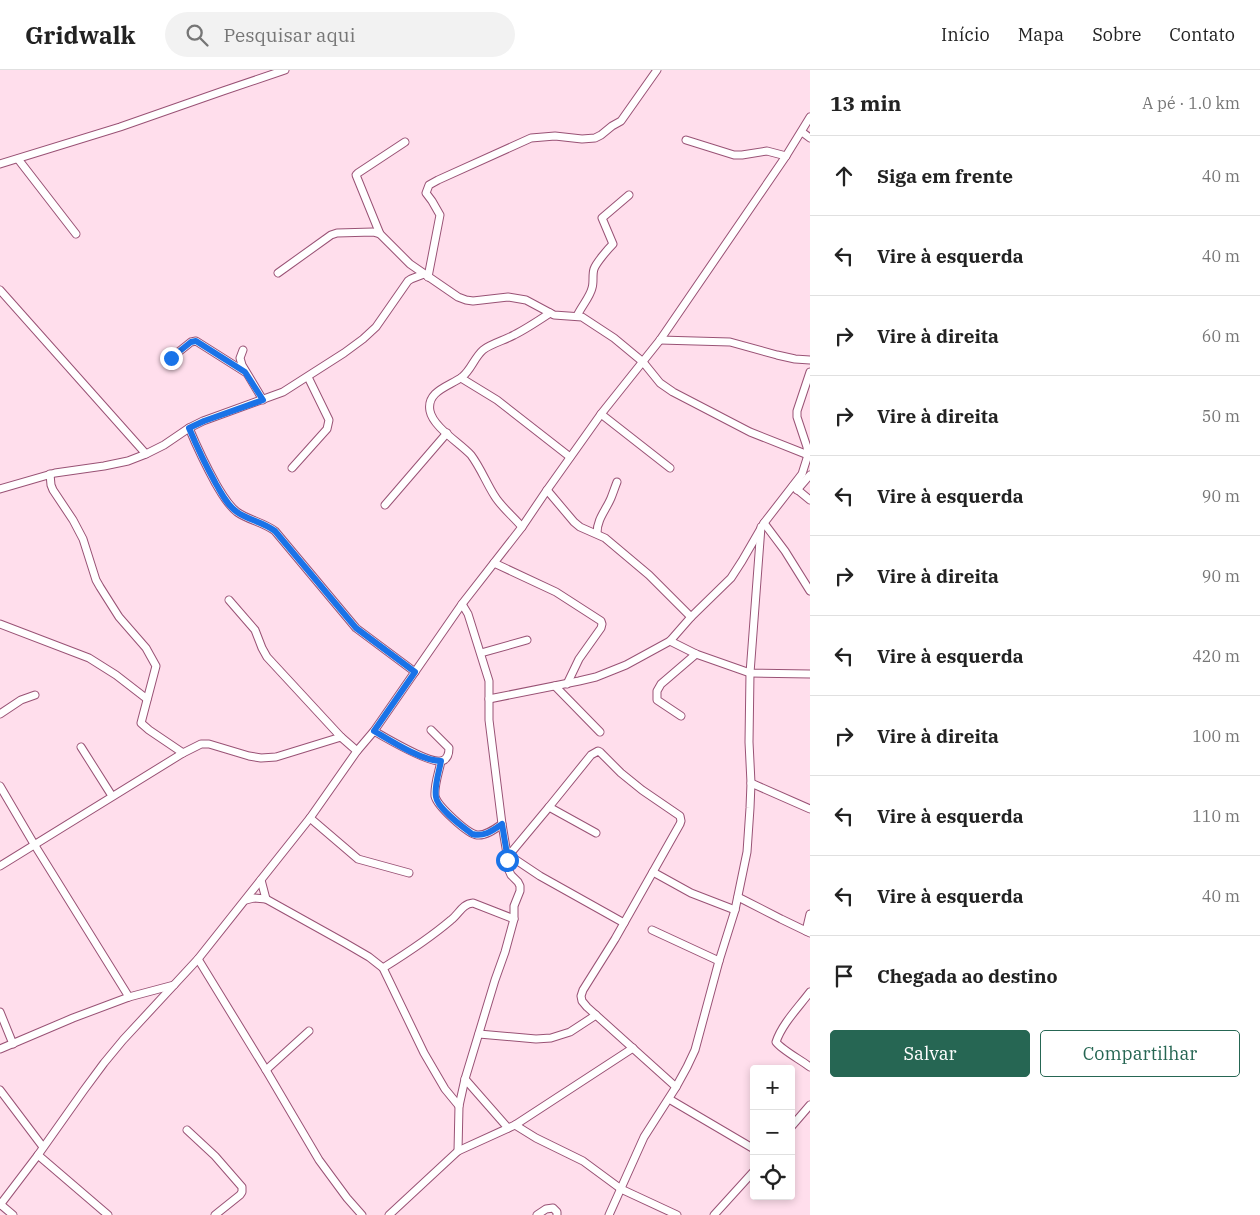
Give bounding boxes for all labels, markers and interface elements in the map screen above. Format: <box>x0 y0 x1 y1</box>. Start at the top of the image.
search box <box>165 12 515 57</box>
text: Gridwalk <box>25 19 135 51</box>
icon: search <box>183 21 211 49</box>
text: Pesquisar aqui <box>223 23 356 47</box>
text: Início <box>941 23 990 46</box>
text: Mapa <box>1018 23 1064 46</box>
text: Sobre <box>1092 23 1141 46</box>
text: Contato <box>1169 23 1235 46</box>
text: 13 min <box>830 89 901 117</box>
text: A pé · 1.0 km <box>1142 93 1240 113</box>
icon: ahead <box>830 162 858 190</box>
text: Siga em frente <box>877 164 1013 188</box>
text: 40 m <box>1202 166 1240 186</box>
icon: left <box>830 242 858 270</box>
text: Vire à esquerda <box>877 244 1024 268</box>
text: 40 m <box>1202 246 1240 266</box>
icon: right <box>830 322 858 350</box>
text: Vire à direita <box>877 324 999 348</box>
text: 60 m <box>1202 326 1240 346</box>
route end <box>160 347 183 370</box>
icon: right <box>830 402 858 430</box>
text: Vire à direita <box>877 404 999 428</box>
text: 50 m <box>1202 406 1240 426</box>
icon: left <box>830 482 858 510</box>
text: Vire à esquerda <box>877 484 1024 508</box>
text: 90 m <box>1202 486 1240 506</box>
icon: right <box>830 562 858 590</box>
text: Vire à direita <box>877 564 999 588</box>
text: 90 m <box>1202 566 1240 586</box>
icon: left <box>830 642 858 670</box>
text: Vire à esquerda <box>877 644 1024 668</box>
text: 420 m <box>1192 646 1240 666</box>
icon: right <box>830 722 858 750</box>
text: Vire à direita <box>877 724 999 748</box>
text: 100 m <box>1192 726 1240 746</box>
icon: left <box>830 802 858 830</box>
text: Vire à esquerda <box>877 804 1024 828</box>
text: 110 m <box>1192 806 1240 826</box>
route start <box>496 849 519 872</box>
icon: left <box>830 882 858 910</box>
text: Vire à esquerda <box>877 884 1024 908</box>
text: 40 m <box>1202 886 1240 906</box>
icon: arrive <box>830 962 858 990</box>
text: Chegada ao destino <box>877 964 1058 988</box>
button: Salvar <box>830 1030 1030 1077</box>
button: Compartilhar <box>1040 1030 1240 1077</box>
map controls <box>750 1065 795 1200</box>
button: + <box>750 1065 795 1110</box>
button: − <box>750 1110 795 1155</box>
button: locate <box>750 1155 795 1200</box>

